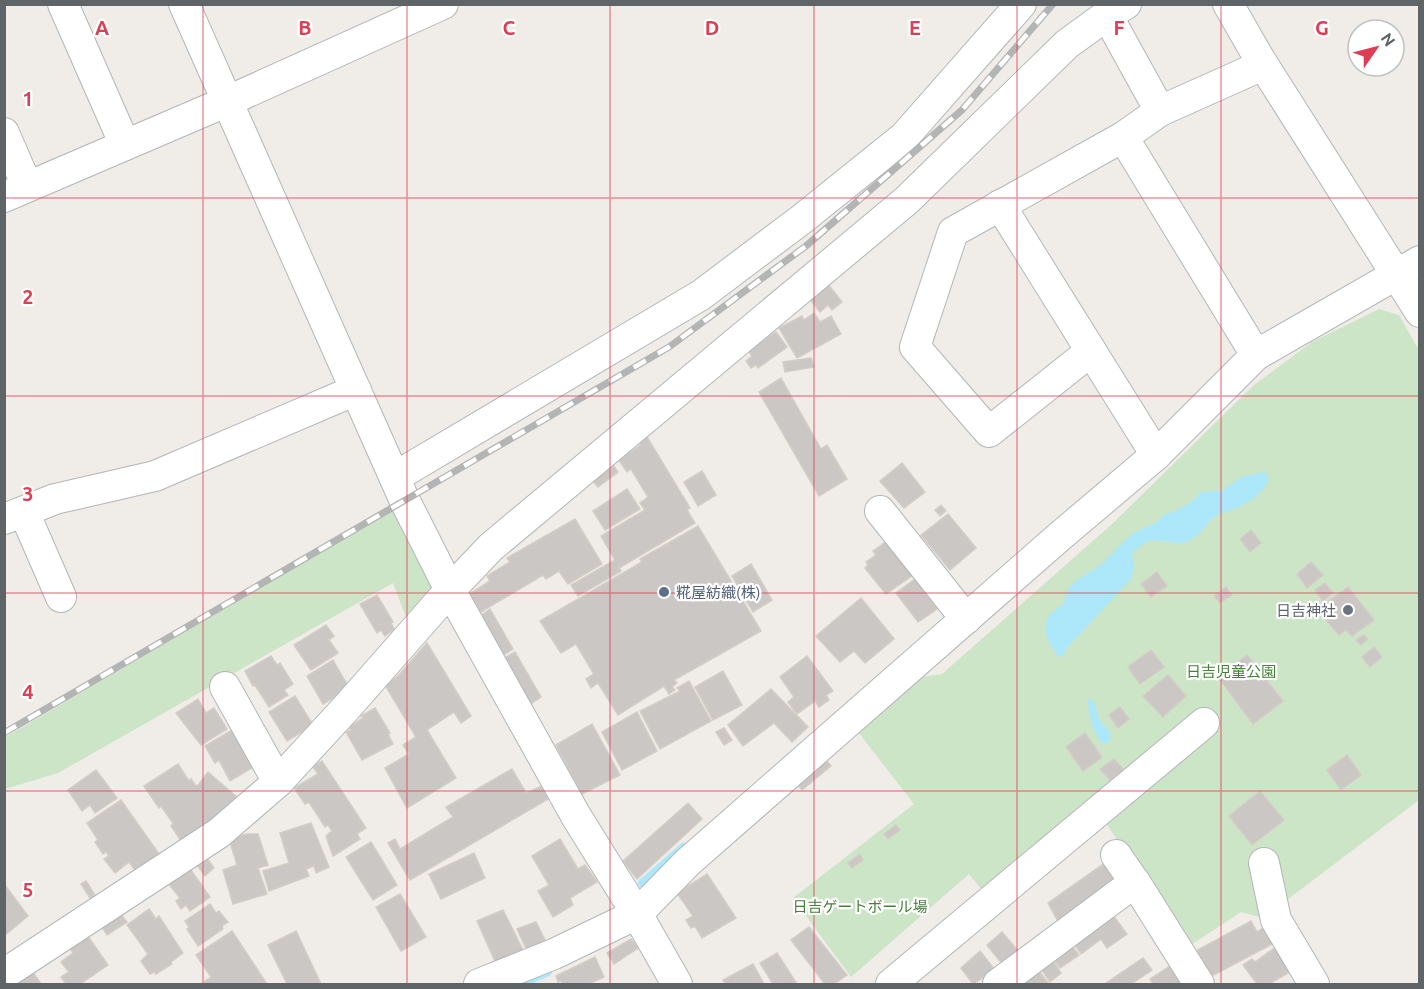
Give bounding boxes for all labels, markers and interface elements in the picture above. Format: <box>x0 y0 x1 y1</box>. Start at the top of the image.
text: A <box>95 16 109 39</box>
text: B <box>298 16 312 39</box>
text: C <box>503 16 516 39</box>
text: D <box>705 16 719 39</box>
text: E <box>909 16 921 39</box>
text: F <box>1113 16 1125 39</box>
text: G <box>1315 16 1329 39</box>
north arrow <box>1346 18 1406 78</box>
text: N <box>1377 29 1399 49</box>
text: 1 <box>22 87 34 110</box>
text: 2 <box>22 285 34 308</box>
text: 3 <box>22 482 34 505</box>
place label: 糀屋紡織(株) <box>676 584 760 601</box>
marker: 糀屋紡織(株) <box>657 585 671 599</box>
place label: 日吉神社 <box>1276 602 1336 619</box>
marker: 日吉神社 <box>1341 603 1355 617</box>
park label: 日吉児童公園 <box>1186 663 1276 680</box>
text: 4 <box>22 680 34 703</box>
text: 5 <box>22 878 34 901</box>
park label: 日吉ゲートボール場 <box>792 898 928 915</box>

